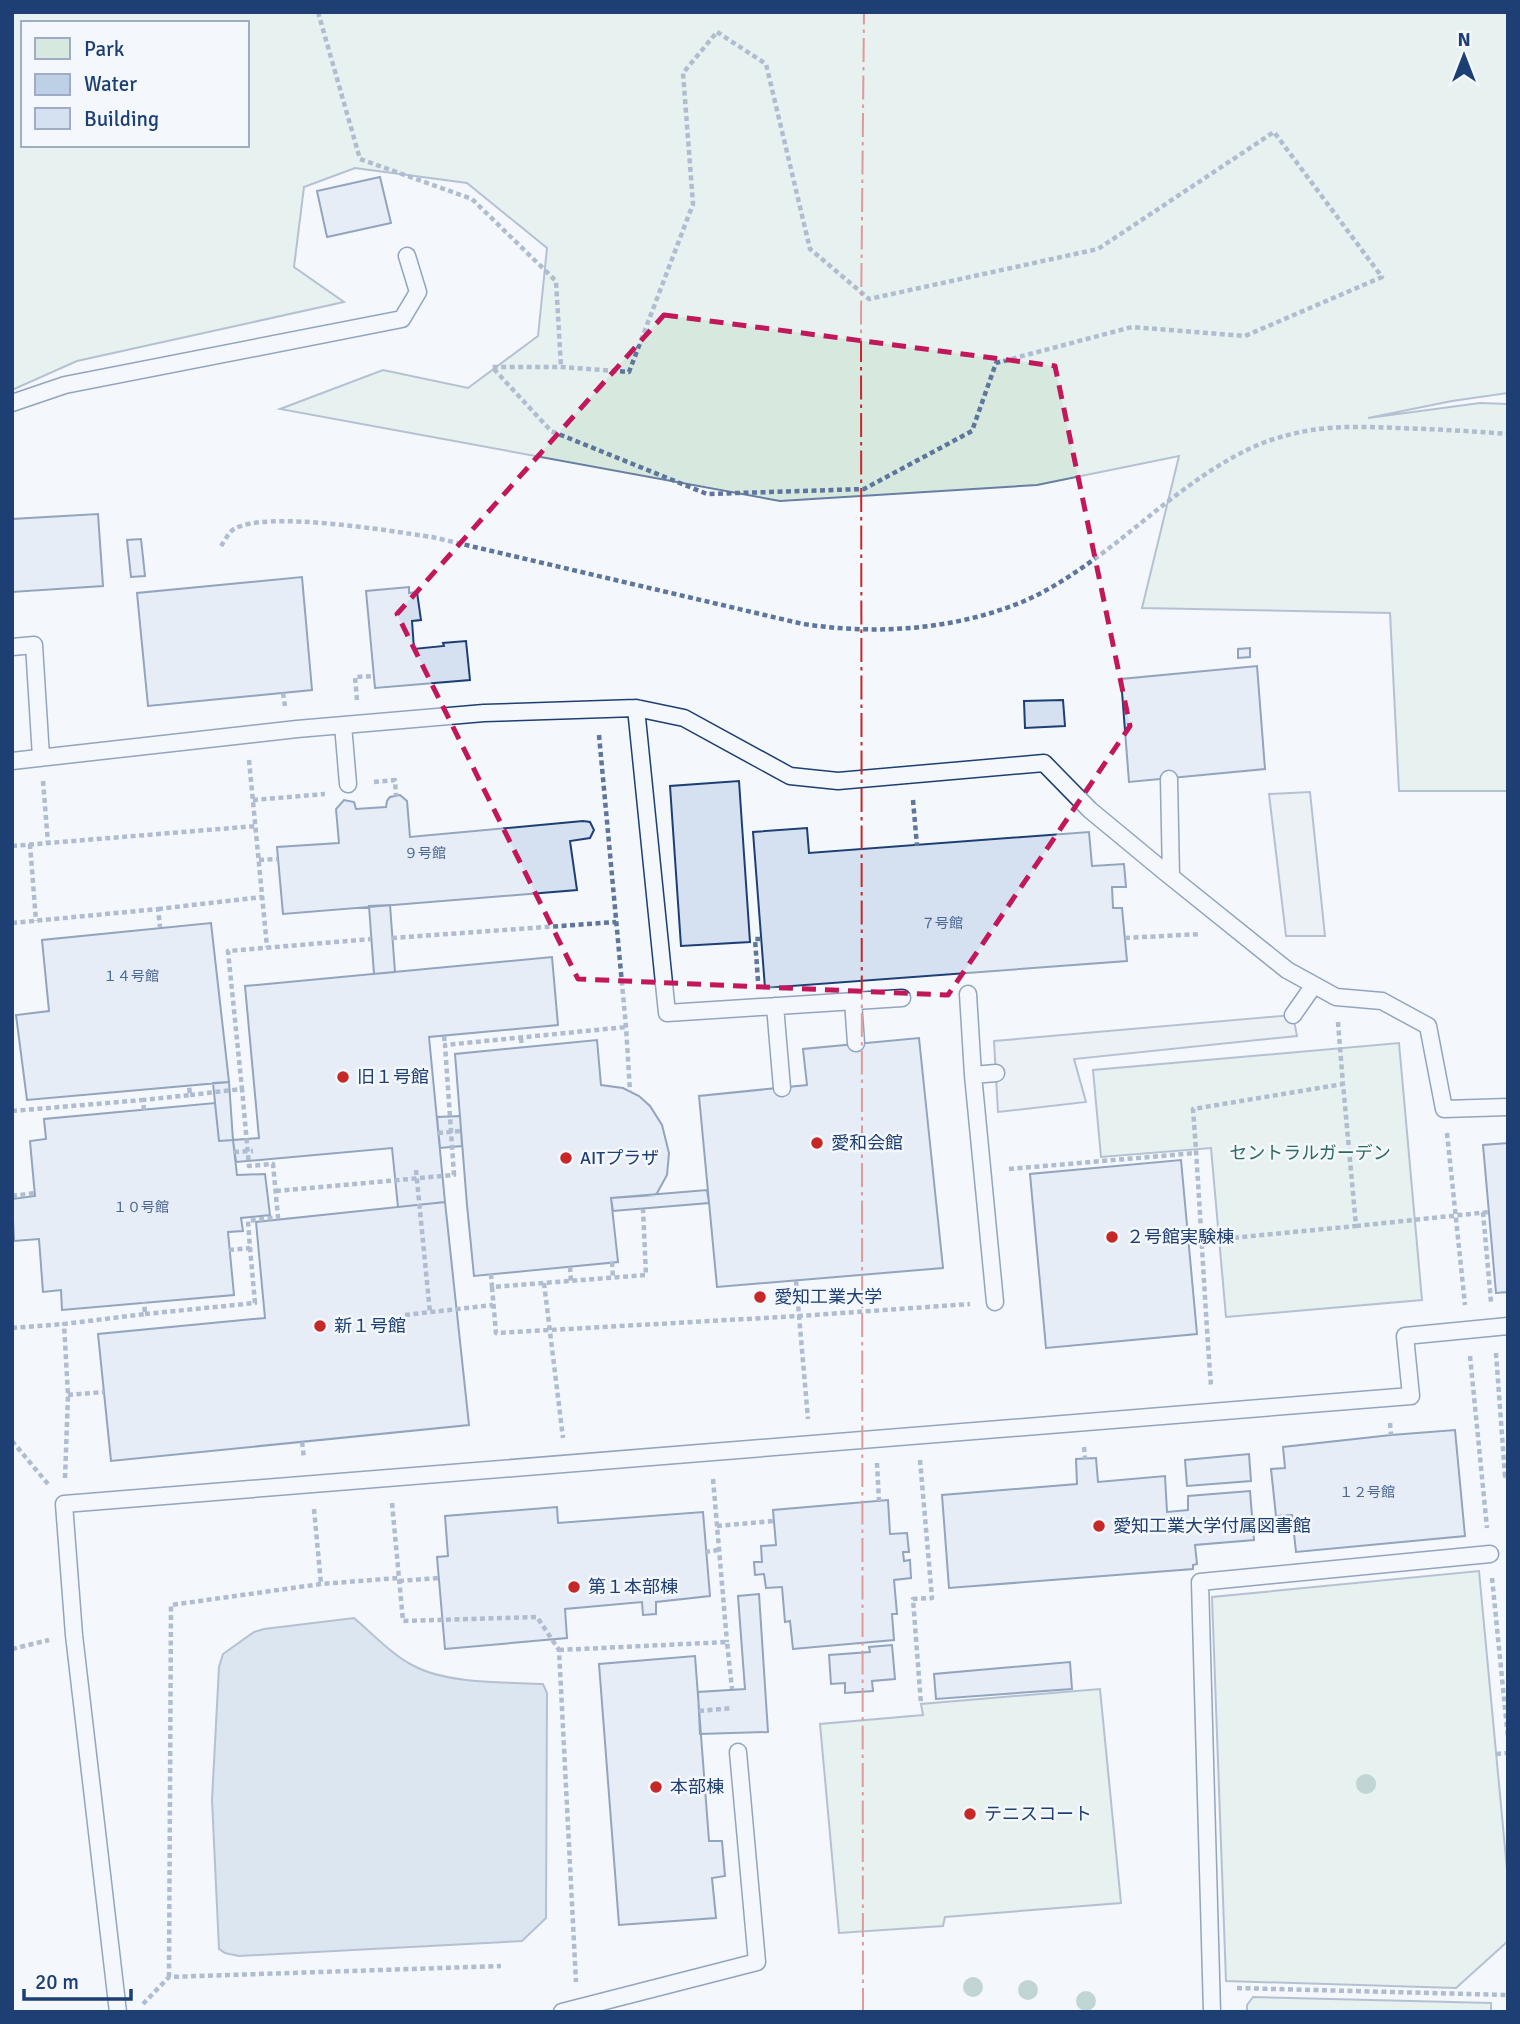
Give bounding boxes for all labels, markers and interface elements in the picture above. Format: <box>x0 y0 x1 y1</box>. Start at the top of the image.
legend <box>21 21 248 147</box>
north arrow <box>1429 21 1499 91</box>
text: N <box>1457 28 1471 52</box>
text: Park <box>84 36 125 62</box>
text: Water <box>84 71 137 97</box>
text: Building <box>84 106 159 132</box>
house number: ９号館 <box>404 845 446 862</box>
house number: ７号館 <box>921 915 963 932</box>
house number: １４号館 <box>103 968 159 985</box>
place label: 旧１号館 <box>357 1066 429 1088</box>
marker: 旧１号館 <box>335 1069 351 1085</box>
place label: 愛和会館 <box>831 1132 903 1154</box>
marker: 愛和会館 <box>809 1135 825 1151</box>
park label: セントラルガーデン <box>1229 1142 1391 1164</box>
place label: AITプラザ <box>580 1147 659 1169</box>
marker: AITプラザ <box>558 1150 574 1166</box>
house number: １０号館 <box>113 1199 169 1216</box>
place label: ２号館実験棟 <box>1126 1226 1234 1248</box>
marker: ２号館実験棟 <box>1104 1229 1120 1245</box>
place label: 愛知工業大学 <box>774 1286 882 1308</box>
marker: 愛知工業大学 <box>752 1289 768 1305</box>
place label: 新１号館 <box>334 1315 406 1337</box>
marker: 新１号館 <box>312 1318 328 1334</box>
house number: １２号館 <box>1339 1484 1395 1501</box>
place label: 愛知工業大学付属図書館 <box>1113 1515 1311 1537</box>
marker: 愛知工業大学付属図書館 <box>1091 1518 1107 1534</box>
place label: 第１本部棟 <box>588 1576 678 1598</box>
marker: 第１本部棟 <box>566 1579 582 1595</box>
place label: 本部棟 <box>670 1776 724 1798</box>
marker: 本部棟 <box>648 1779 664 1795</box>
place label: テニスコート <box>984 1803 1092 1825</box>
marker: テニスコート <box>962 1806 978 1822</box>
scale bar <box>24 1958 131 2002</box>
text: 20 m <box>35 1969 79 1995</box>

